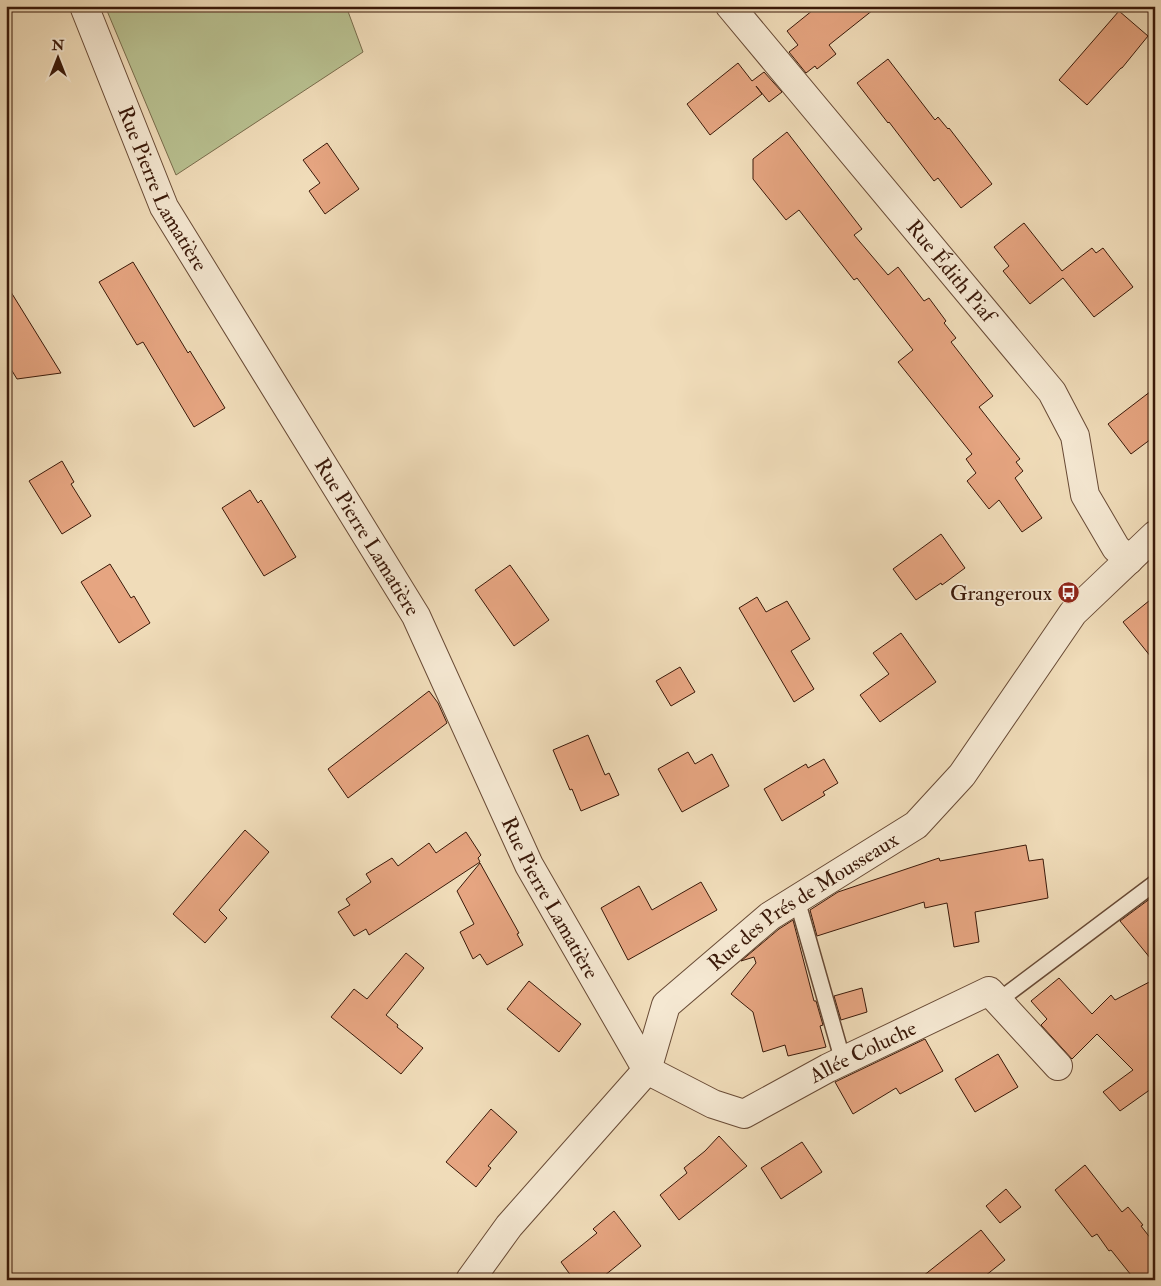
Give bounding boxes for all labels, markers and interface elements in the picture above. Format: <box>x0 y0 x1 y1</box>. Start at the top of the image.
north arrow <box>32 32 82 82</box>
text: N <box>51 37 65 54</box>
street label: Rue Pierre Lamatière <box>111 102 213 277</box>
street label: Rue Édith Piaf <box>900 214 1003 330</box>
street label: Rue Pierre Lamatière <box>308 453 426 621</box>
place label: Grangeroux <box>950 580 1053 607</box>
bus stop icon: Grangeroux <box>1056 581 1080 605</box>
street label: Rue Pierre Lamatière <box>495 813 605 984</box>
street label: Rue des Prés de Mousseaux <box>703 826 904 977</box>
street label: Allée Coluche <box>804 1015 921 1090</box>

